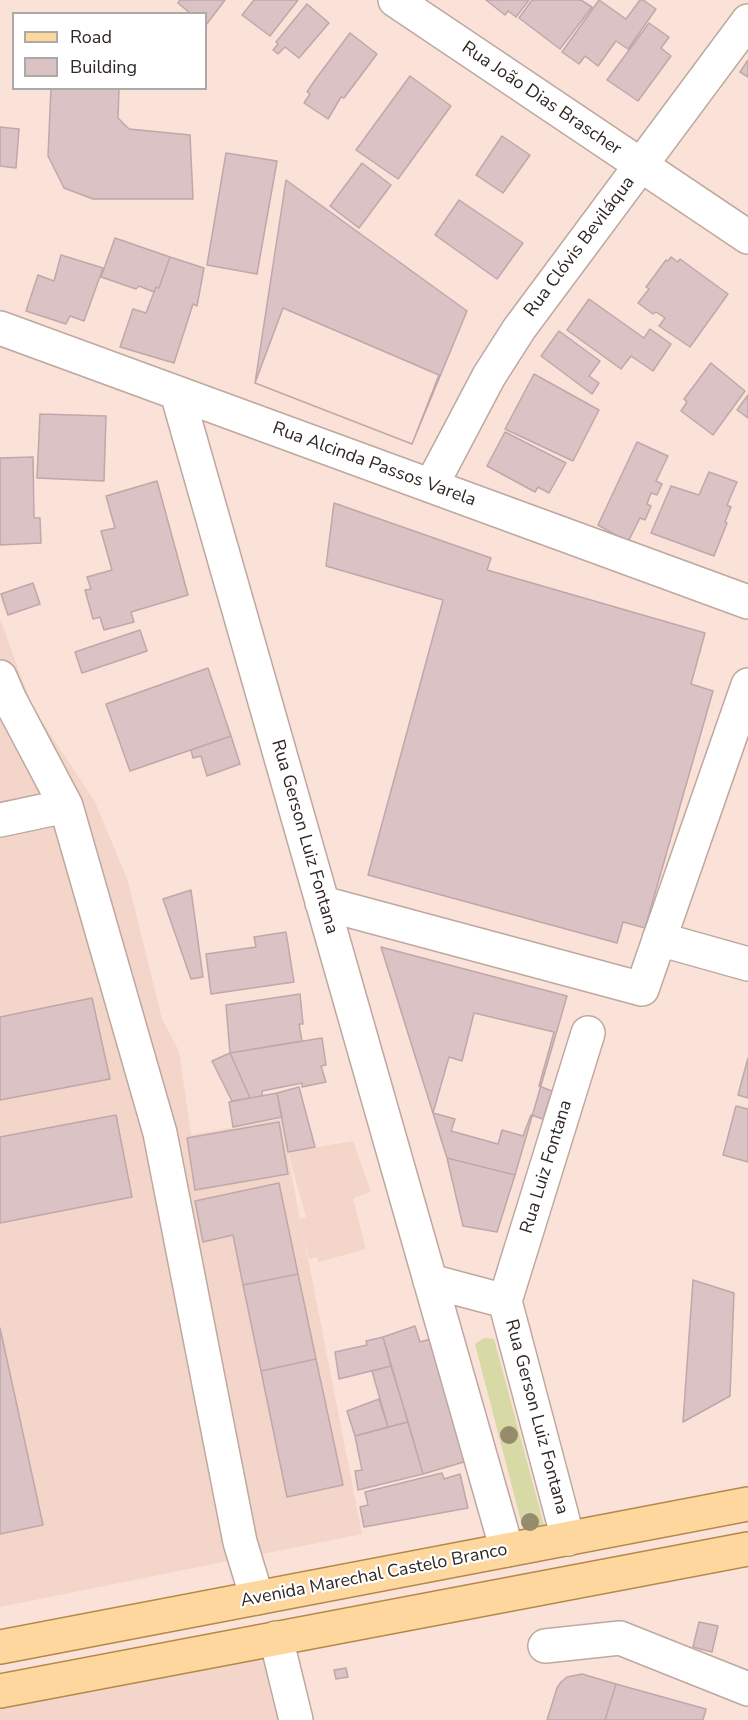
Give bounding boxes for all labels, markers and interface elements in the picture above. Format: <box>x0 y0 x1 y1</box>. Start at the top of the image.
legend <box>12 12 207 90</box>
text: Road <box>70 25 112 49</box>
street label: Rua João Dias Brascher <box>457 37 625 161</box>
text: Building <box>70 55 137 79</box>
street label: Rua Clóvis Beviláqua <box>520 172 640 322</box>
street label: Rua Alcinda Passos Varela <box>269 418 479 512</box>
street label: Rua Gerson Luiz Fontana <box>266 737 342 937</box>
street label: Rua Luiz Fontana <box>516 1098 578 1236</box>
street label: Rua Gerson Luiz Fontana <box>500 1317 572 1517</box>
street label: Avenida Marechal Castelo Branco <box>239 1540 509 1612</box>

